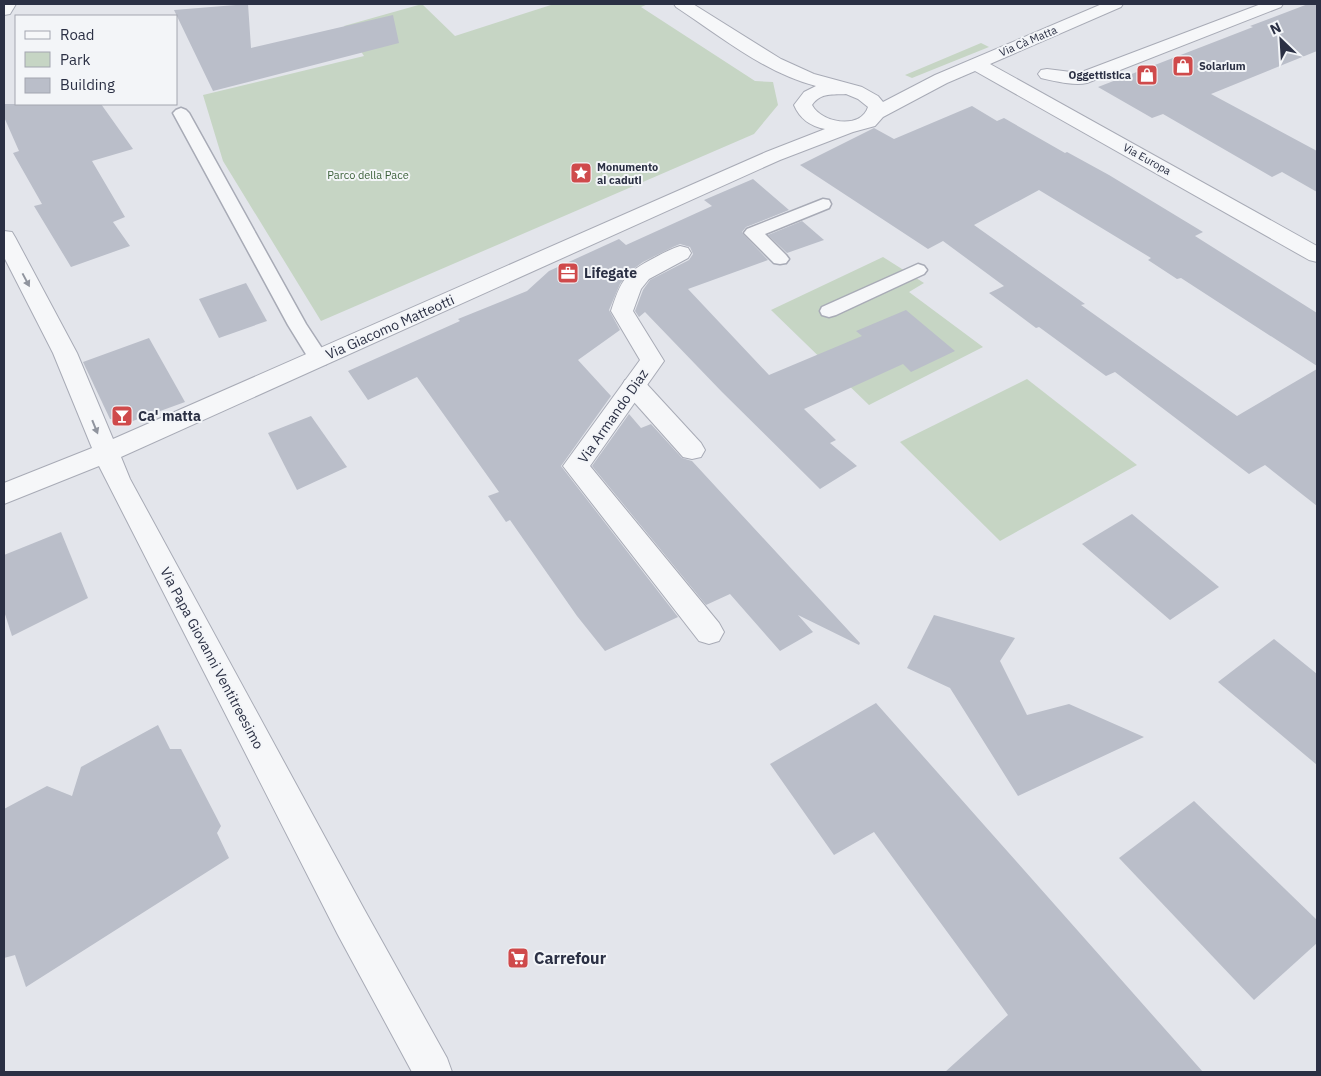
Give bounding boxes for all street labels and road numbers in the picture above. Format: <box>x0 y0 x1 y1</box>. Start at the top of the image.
street label: Via Cà Matta <box>997 22 1059 59</box>
street label: Via Europa <box>1120 140 1174 178</box>
street label: Via Giacomo Matteotti <box>323 291 457 363</box>
street label: Via Armando Diaz <box>574 365 652 467</box>
street label: Via Papa Giovanni Ventitreesimo <box>156 564 268 752</box>

